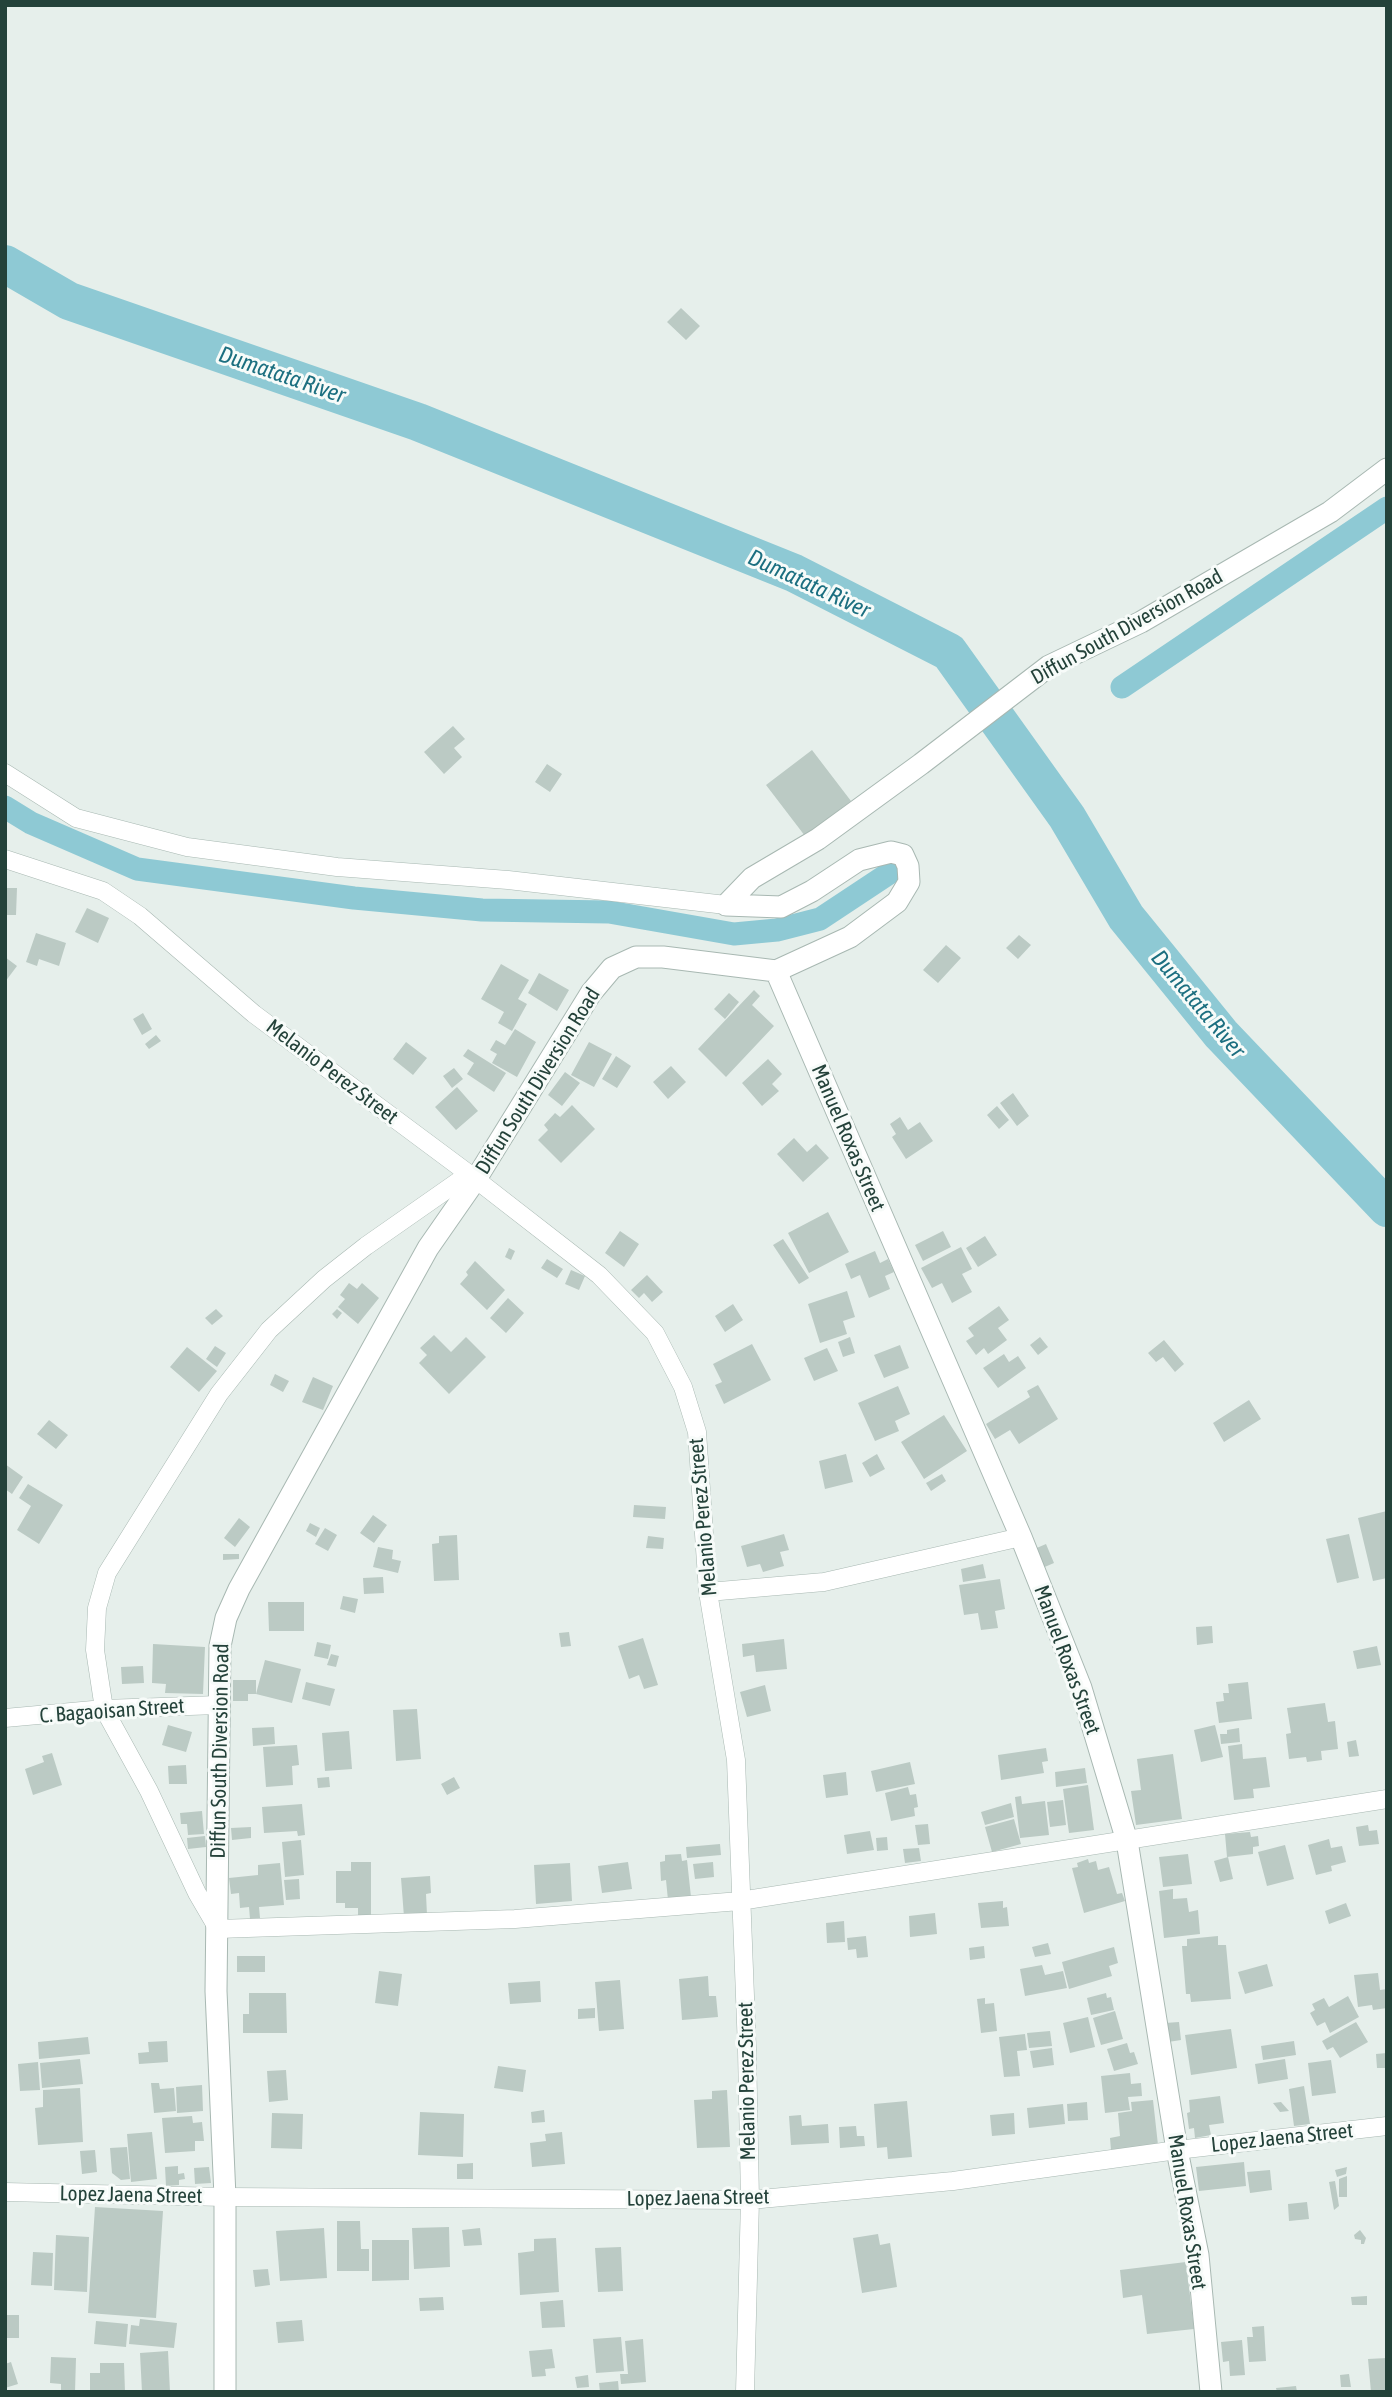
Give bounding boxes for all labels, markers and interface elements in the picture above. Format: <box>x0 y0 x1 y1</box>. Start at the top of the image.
water label: Dumatata River <box>215 340 349 410</box>
water label: Dumatata River <box>743 544 875 624</box>
street label: Diffun South Diversion Road <box>1027 564 1227 690</box>
water label: Dumatata River <box>1145 945 1251 1063</box>
street label: Diffun South Diversion Road <box>470 983 606 1179</box>
street label: Melanio Perez Street <box>261 1014 403 1130</box>
street label: Manuel Roxas Street <box>806 1061 890 1215</box>
street label: Melanio Perez Street <box>684 1437 722 1597</box>
street label: Manuel Roxas Street <box>1028 1582 1106 1738</box>
street label: Diffun South Diversion Road <box>206 1643 234 1859</box>
street label: C. Bagaoisan Street <box>39 1693 185 1729</box>
street label: Melanio Perez Street <box>733 2002 761 2160</box>
street label: Lopez Jaena Street <box>1210 2118 1354 2158</box>
street label: Manuel Roxas Street <box>1162 2133 1212 2291</box>
street label: Lopez Jaena Street <box>59 2181 203 2209</box>
street label: Lopez Jaena Street <box>626 2184 770 2212</box>

